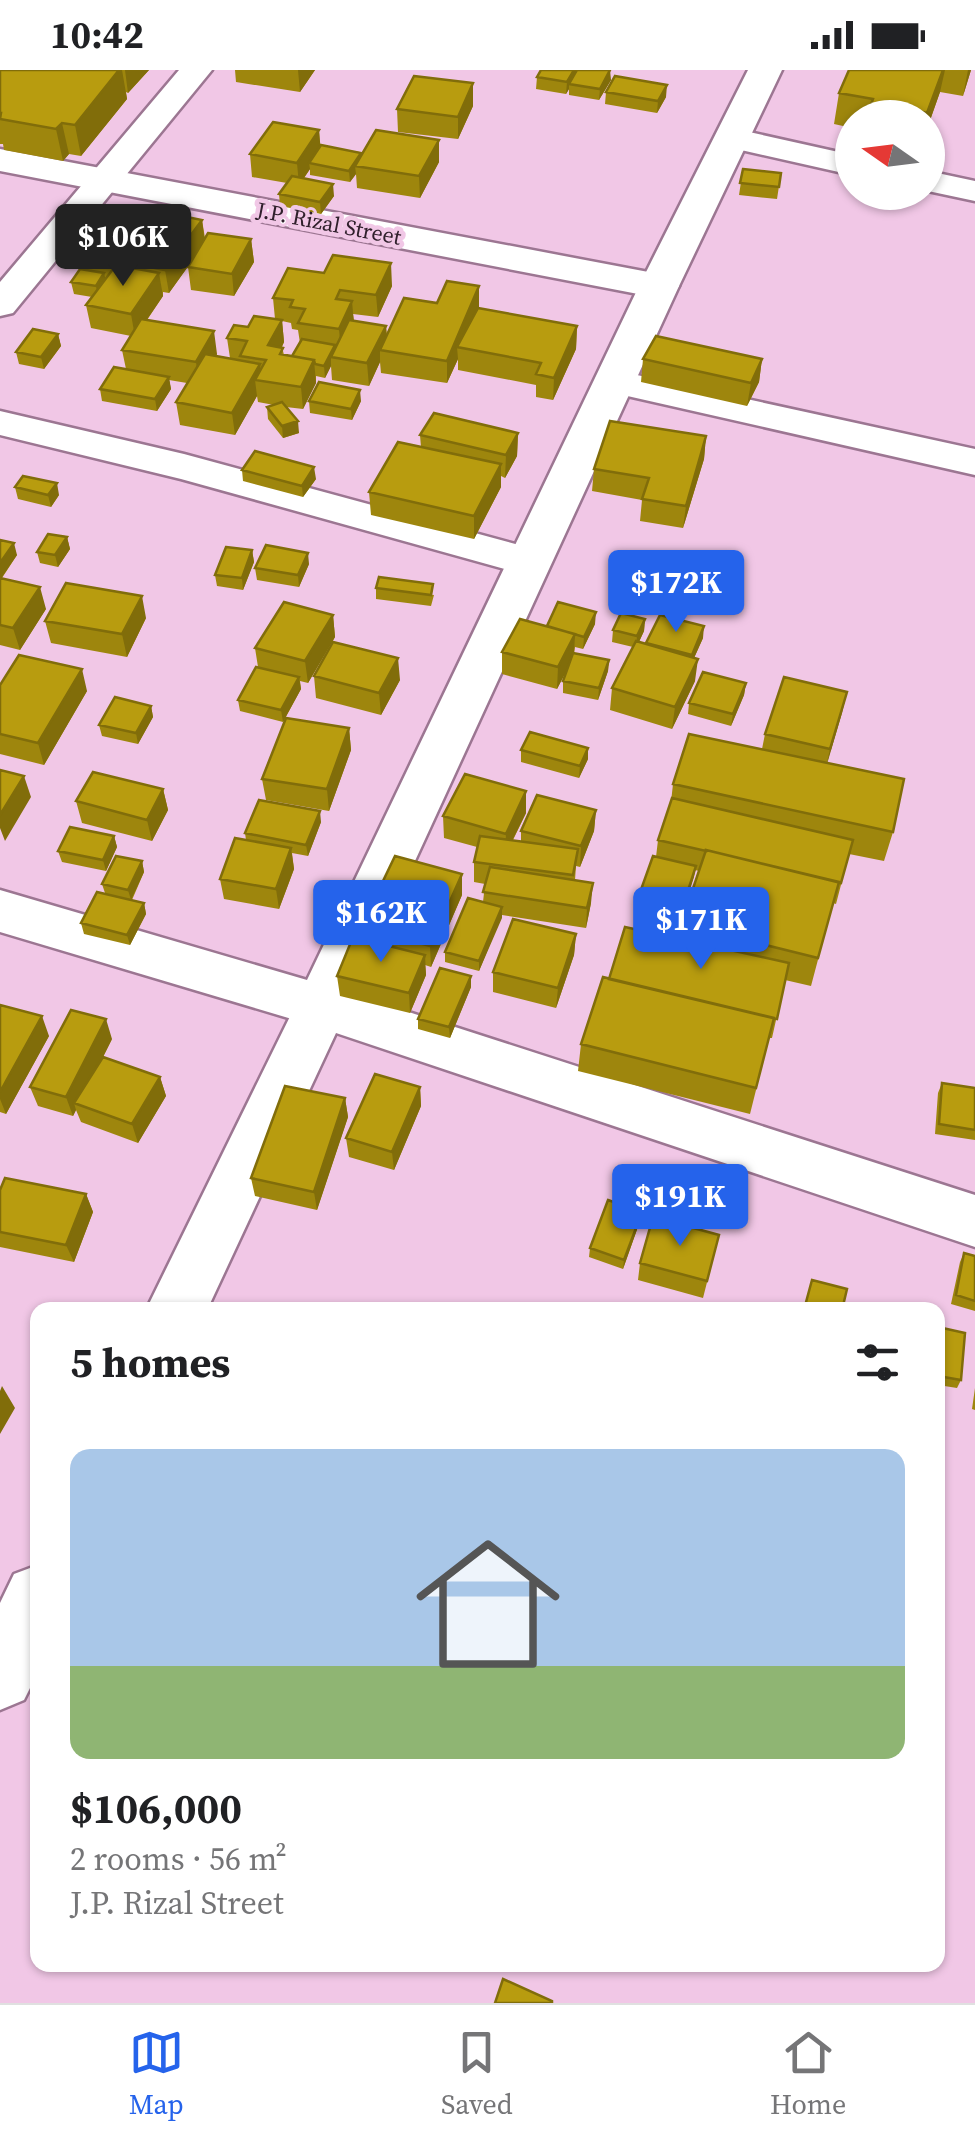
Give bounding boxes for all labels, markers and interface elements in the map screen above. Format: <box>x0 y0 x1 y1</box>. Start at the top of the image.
text: 10:42 <box>50 9 144 61</box>
north arrow <box>835 100 945 210</box>
map controls <box>835 100 945 210</box>
street label: J.P. Rizal Street <box>253 194 405 252</box>
pin: $106K <box>53 204 193 289</box>
text: $106K <box>77 214 169 258</box>
pin: $172K <box>606 550 746 635</box>
text: $172K <box>630 560 722 604</box>
pin: $162K <box>311 880 451 965</box>
pin: $171K <box>631 887 771 972</box>
text: $162K <box>335 890 427 934</box>
text: $171K <box>655 897 747 941</box>
pin: $191K <box>610 1164 750 1249</box>
text: $191K <box>634 1174 726 1218</box>
text: 5 homes <box>70 1333 230 1391</box>
icon: filters <box>850 1335 905 1390</box>
icon: home <box>398 1514 578 1694</box>
text: $106,000 <box>70 1779 242 1837</box>
text: 2 rooms · 56 m² <box>70 1837 287 1881</box>
text: J.P. Rizal Street <box>70 1881 284 1925</box>
tab: Map <box>129 2025 184 2123</box>
tab: Saved <box>441 2025 513 2123</box>
tab: Home <box>770 2025 846 2123</box>

